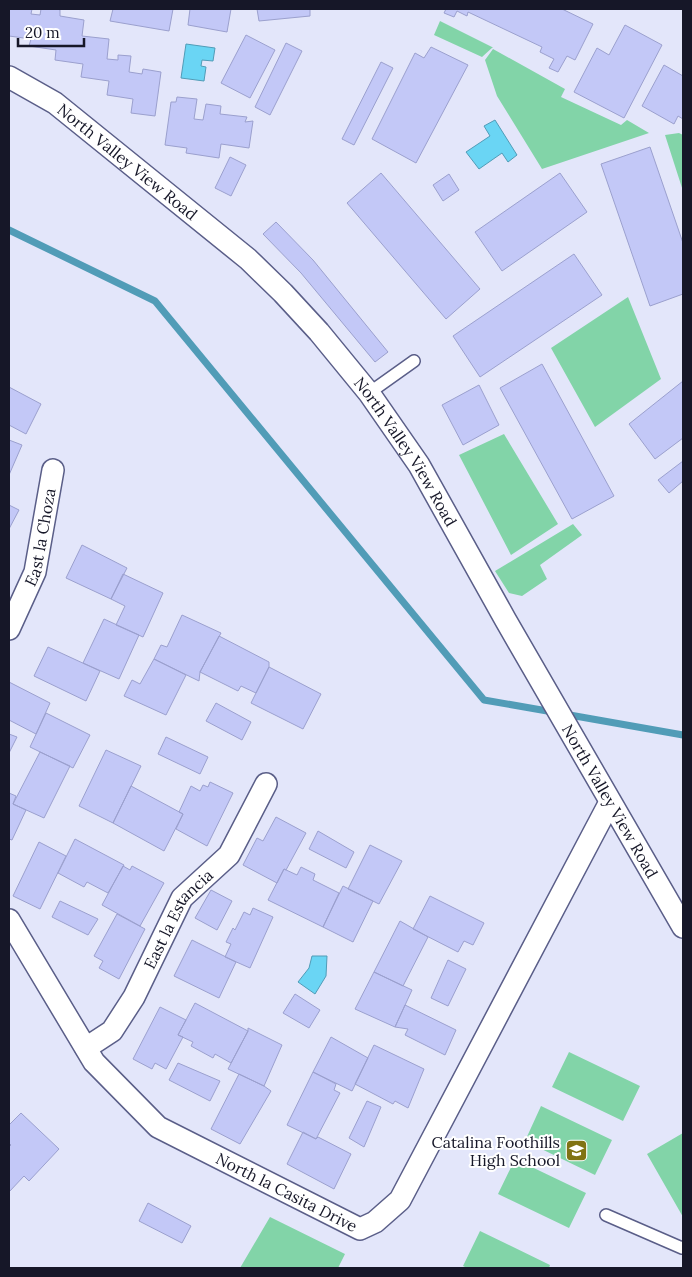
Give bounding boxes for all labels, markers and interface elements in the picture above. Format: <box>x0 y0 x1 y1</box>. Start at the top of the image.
scale bar <box>18 15 84 47</box>
text: 20 m <box>25 23 60 42</box>
street label: North Valley View Road <box>53 99 202 224</box>
street label: North Valley View Road <box>350 373 461 530</box>
street label: East la Choza <box>20 486 60 589</box>
street label: North Valley View Road <box>558 721 663 882</box>
street label: East la Estancia <box>139 865 217 972</box>
place label: Catalina Foothills High School <box>432 1132 560 1170</box>
school or university icon: Catalina Foothills High School <box>564 1139 588 1163</box>
street label: North la Casita Drive <box>213 1148 361 1236</box>

